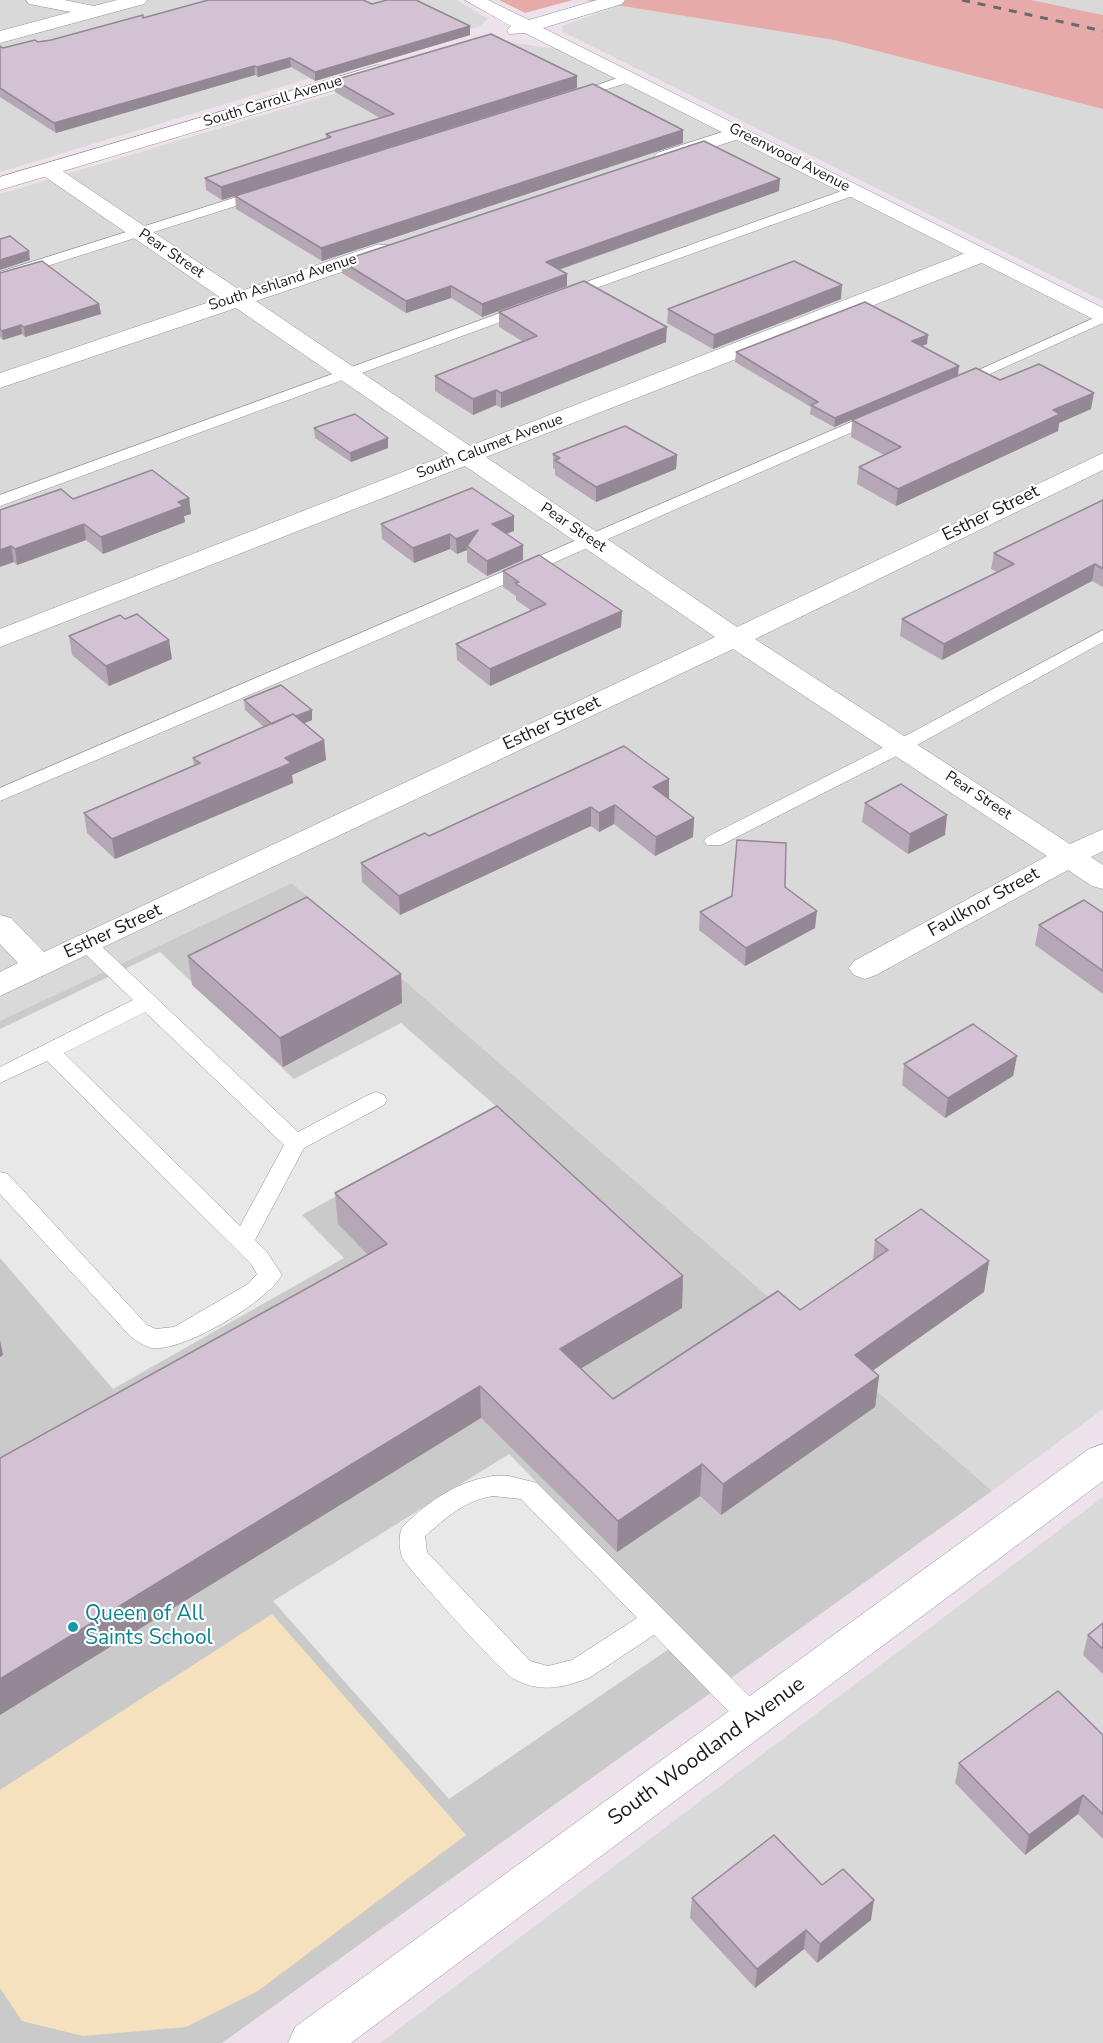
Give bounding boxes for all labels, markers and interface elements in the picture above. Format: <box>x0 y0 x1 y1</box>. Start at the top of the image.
street label: South Carroll Avenue <box>201 72 345 132</box>
street label: Greenwood Avenue <box>725 120 853 196</box>
street label: Pear Street <box>135 226 207 282</box>
street label: South Ashland Avenue <box>207 251 359 315</box>
street label: South Calumet Avenue <box>414 411 566 483</box>
street label: Esther Street <box>939 481 1043 547</box>
street label: Pear Street <box>537 500 609 556</box>
street label: Esther Street <box>500 692 604 756</box>
street label: Pear Street <box>942 768 1014 824</box>
street label: Faulknor Street <box>925 864 1043 942</box>
street label: Esther Street <box>61 900 165 964</box>
place label: Queen of All Saints School <box>85 1602 213 1652</box>
marker: Queen of All Saints School <box>66 1620 80 1634</box>
street label: South Woodland Avenue <box>604 1672 810 1832</box>

